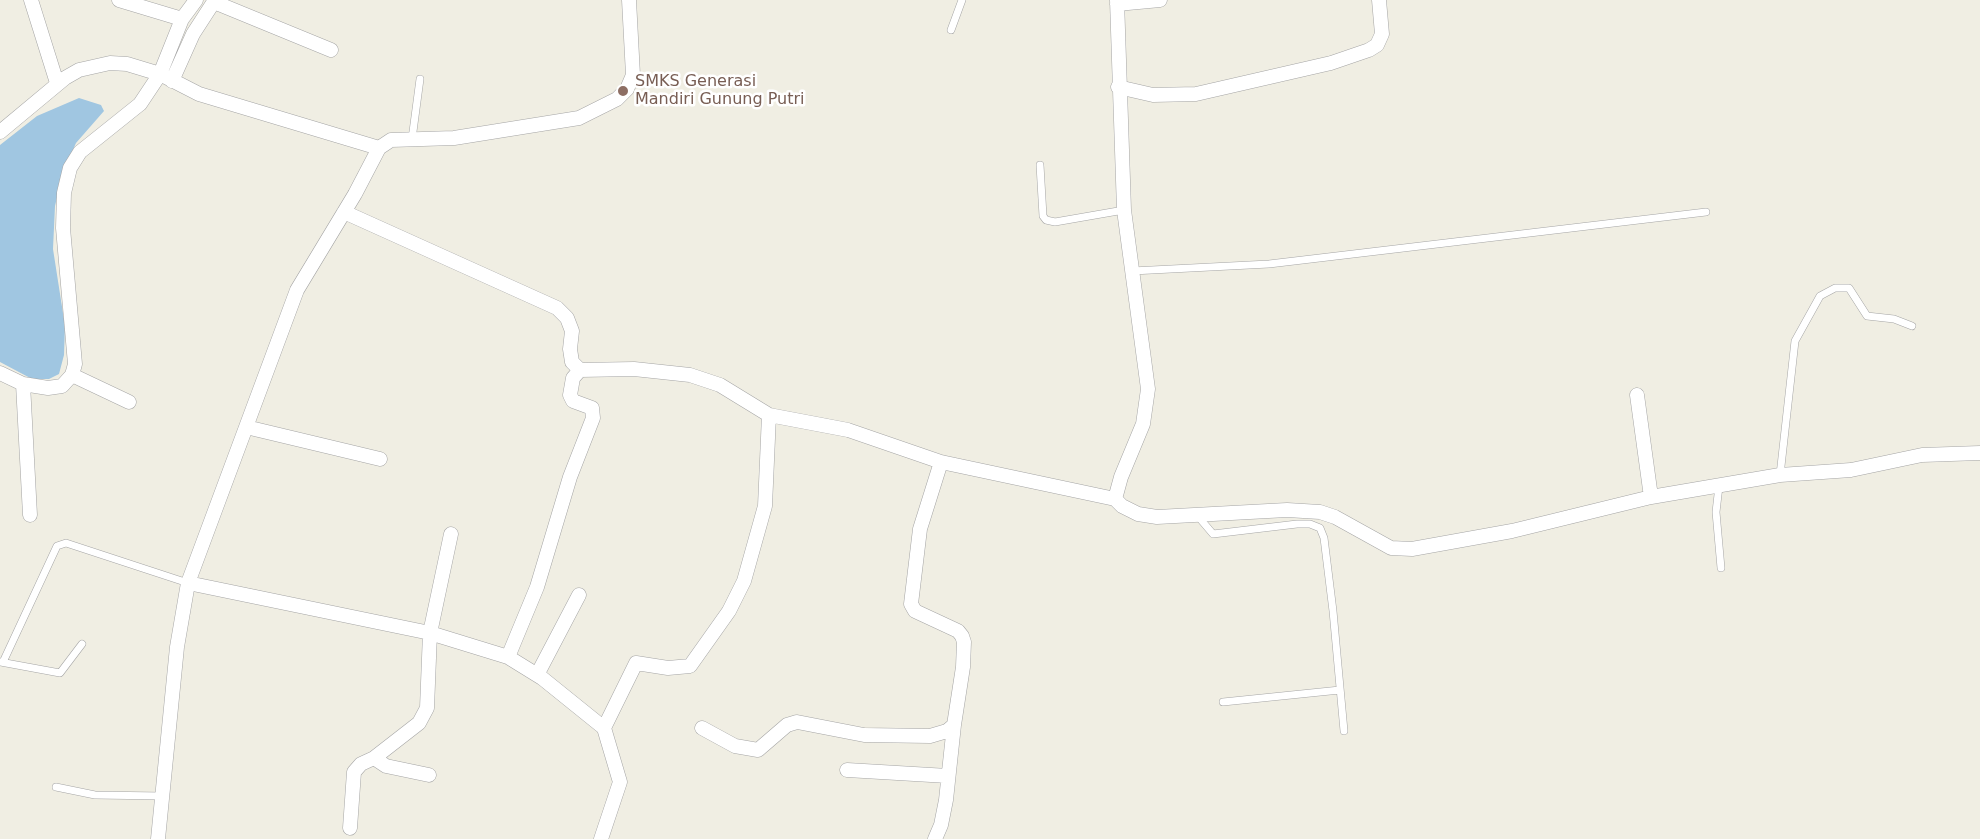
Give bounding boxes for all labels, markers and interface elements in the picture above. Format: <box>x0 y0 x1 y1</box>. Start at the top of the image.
place label: SMKS Generasi Mandiri Gunung Putri <box>635 72 804 110</box>
marker: SMKS Generasi Mandiri Gunung Putri <box>616 84 630 98</box>

